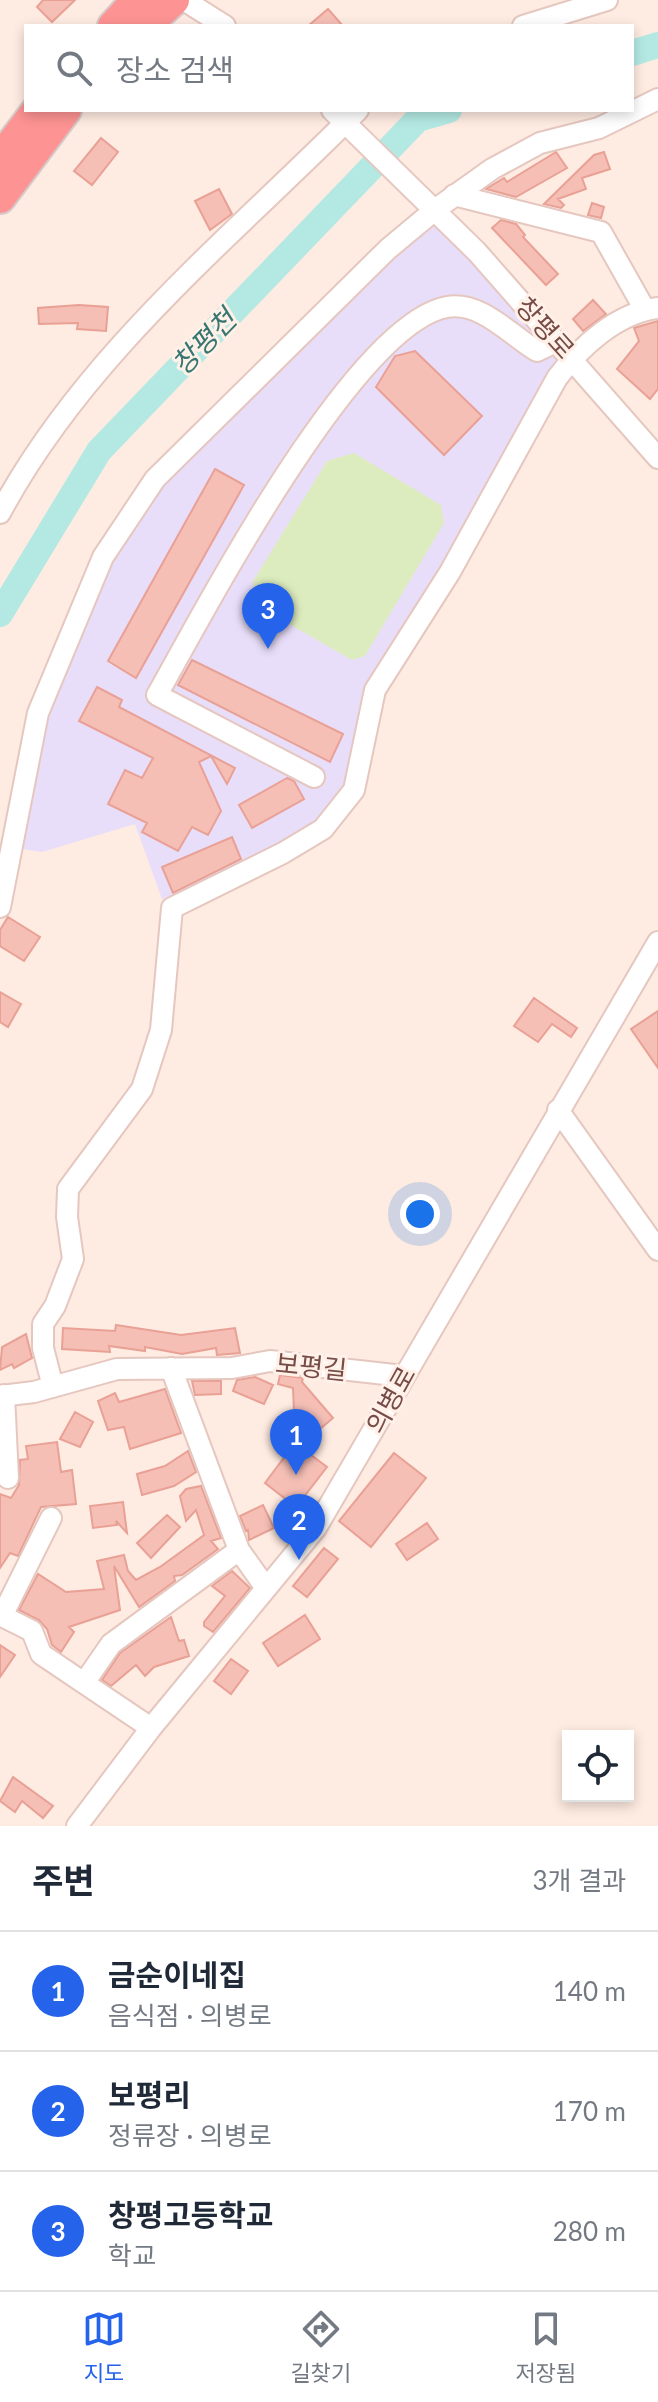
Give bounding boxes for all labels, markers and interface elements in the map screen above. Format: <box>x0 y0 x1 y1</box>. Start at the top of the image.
search box <box>24 24 634 112</box>
icon: search <box>52 46 96 90</box>
text: 장소 검색 <box>116 51 234 87</box>
street label: 창평로 <box>510 290 582 365</box>
water label: 창평천 <box>164 299 245 381</box>
pin: 3 <box>242 583 294 649</box>
your location <box>400 1194 440 1234</box>
street label: 보평길 <box>274 1346 348 1386</box>
street label: 의병로 <box>359 1360 422 1439</box>
pin: 1 <box>270 1409 322 1475</box>
pin: 2 <box>273 1494 325 1560</box>
map controls <box>562 1730 634 1802</box>
button: locate <box>562 1730 634 1802</box>
text: 주변 <box>32 1859 95 1900</box>
text: 3개 결과 <box>533 1864 626 1896</box>
text: 금순이네집 <box>108 1956 246 1992</box>
text: 1 <box>50 1975 66 2007</box>
text: 140 m <box>553 1975 626 2007</box>
text: 음식점 · 의병로 <box>108 1999 272 2031</box>
text: 보평리 <box>108 2076 191 2112</box>
text: 2 <box>50 2095 66 2127</box>
text: 170 m <box>553 2095 626 2127</box>
text: 정류장 · 의병로 <box>108 2119 272 2151</box>
text: 창평고등학교 <box>108 2196 274 2232</box>
text: 3 <box>50 2215 66 2247</box>
text: 280 m <box>553 2215 626 2247</box>
text: 학교 <box>108 2239 156 2271</box>
tab: 지도 <box>82 2307 126 2387</box>
tab: 길찾기 <box>290 2307 351 2387</box>
tab: 저장됨 <box>515 2307 576 2387</box>

